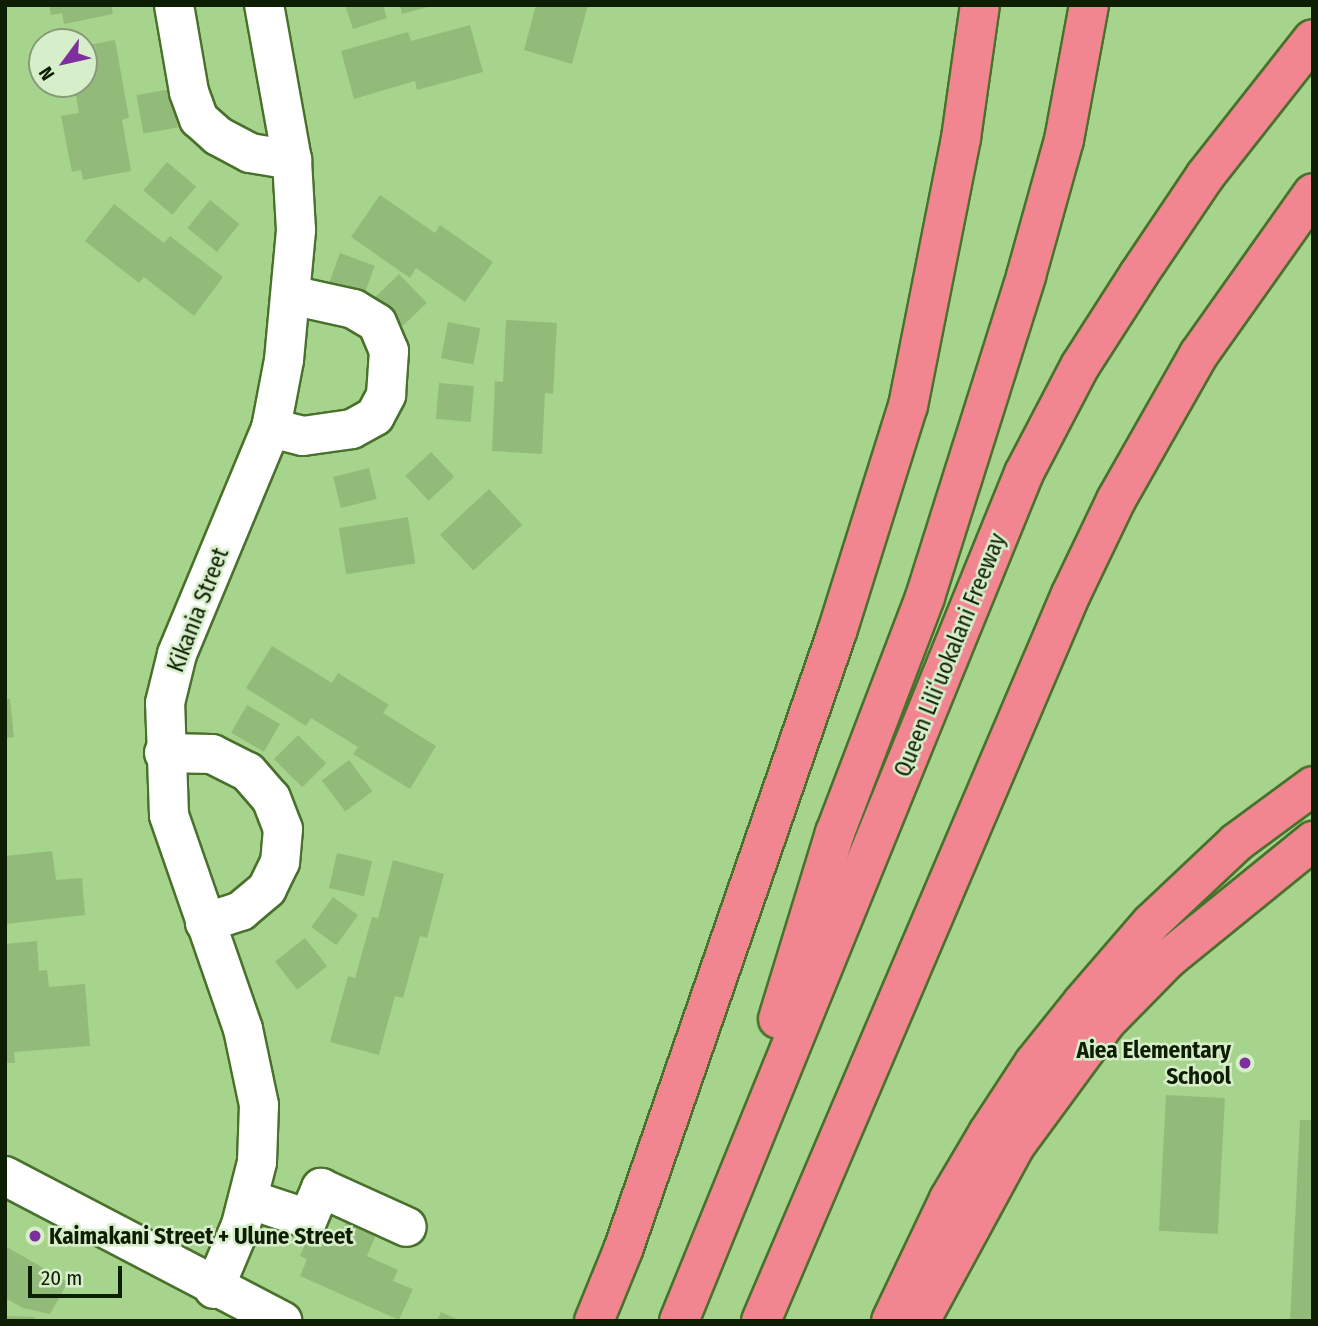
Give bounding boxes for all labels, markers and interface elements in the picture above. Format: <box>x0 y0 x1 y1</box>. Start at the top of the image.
north arrow <box>28 28 98 98</box>
text: N <box>34 63 59 85</box>
street label: Queen Liliʻuokalani Freeway <box>888 529 1012 781</box>
street label: Kikania Street <box>162 544 234 676</box>
place label: Aiea Elementary School <box>1076 1036 1231 1090</box>
marker: Aiea Elementary School <box>1237 1055 1253 1071</box>
place label: Kaimakani Street + Ulune Street <box>49 1222 353 1250</box>
marker: Kaimakani Street + Ulune Street <box>27 1228 43 1244</box>
scale bar <box>32 1252 126 1296</box>
text: 20 m <box>41 1265 82 1291</box>

